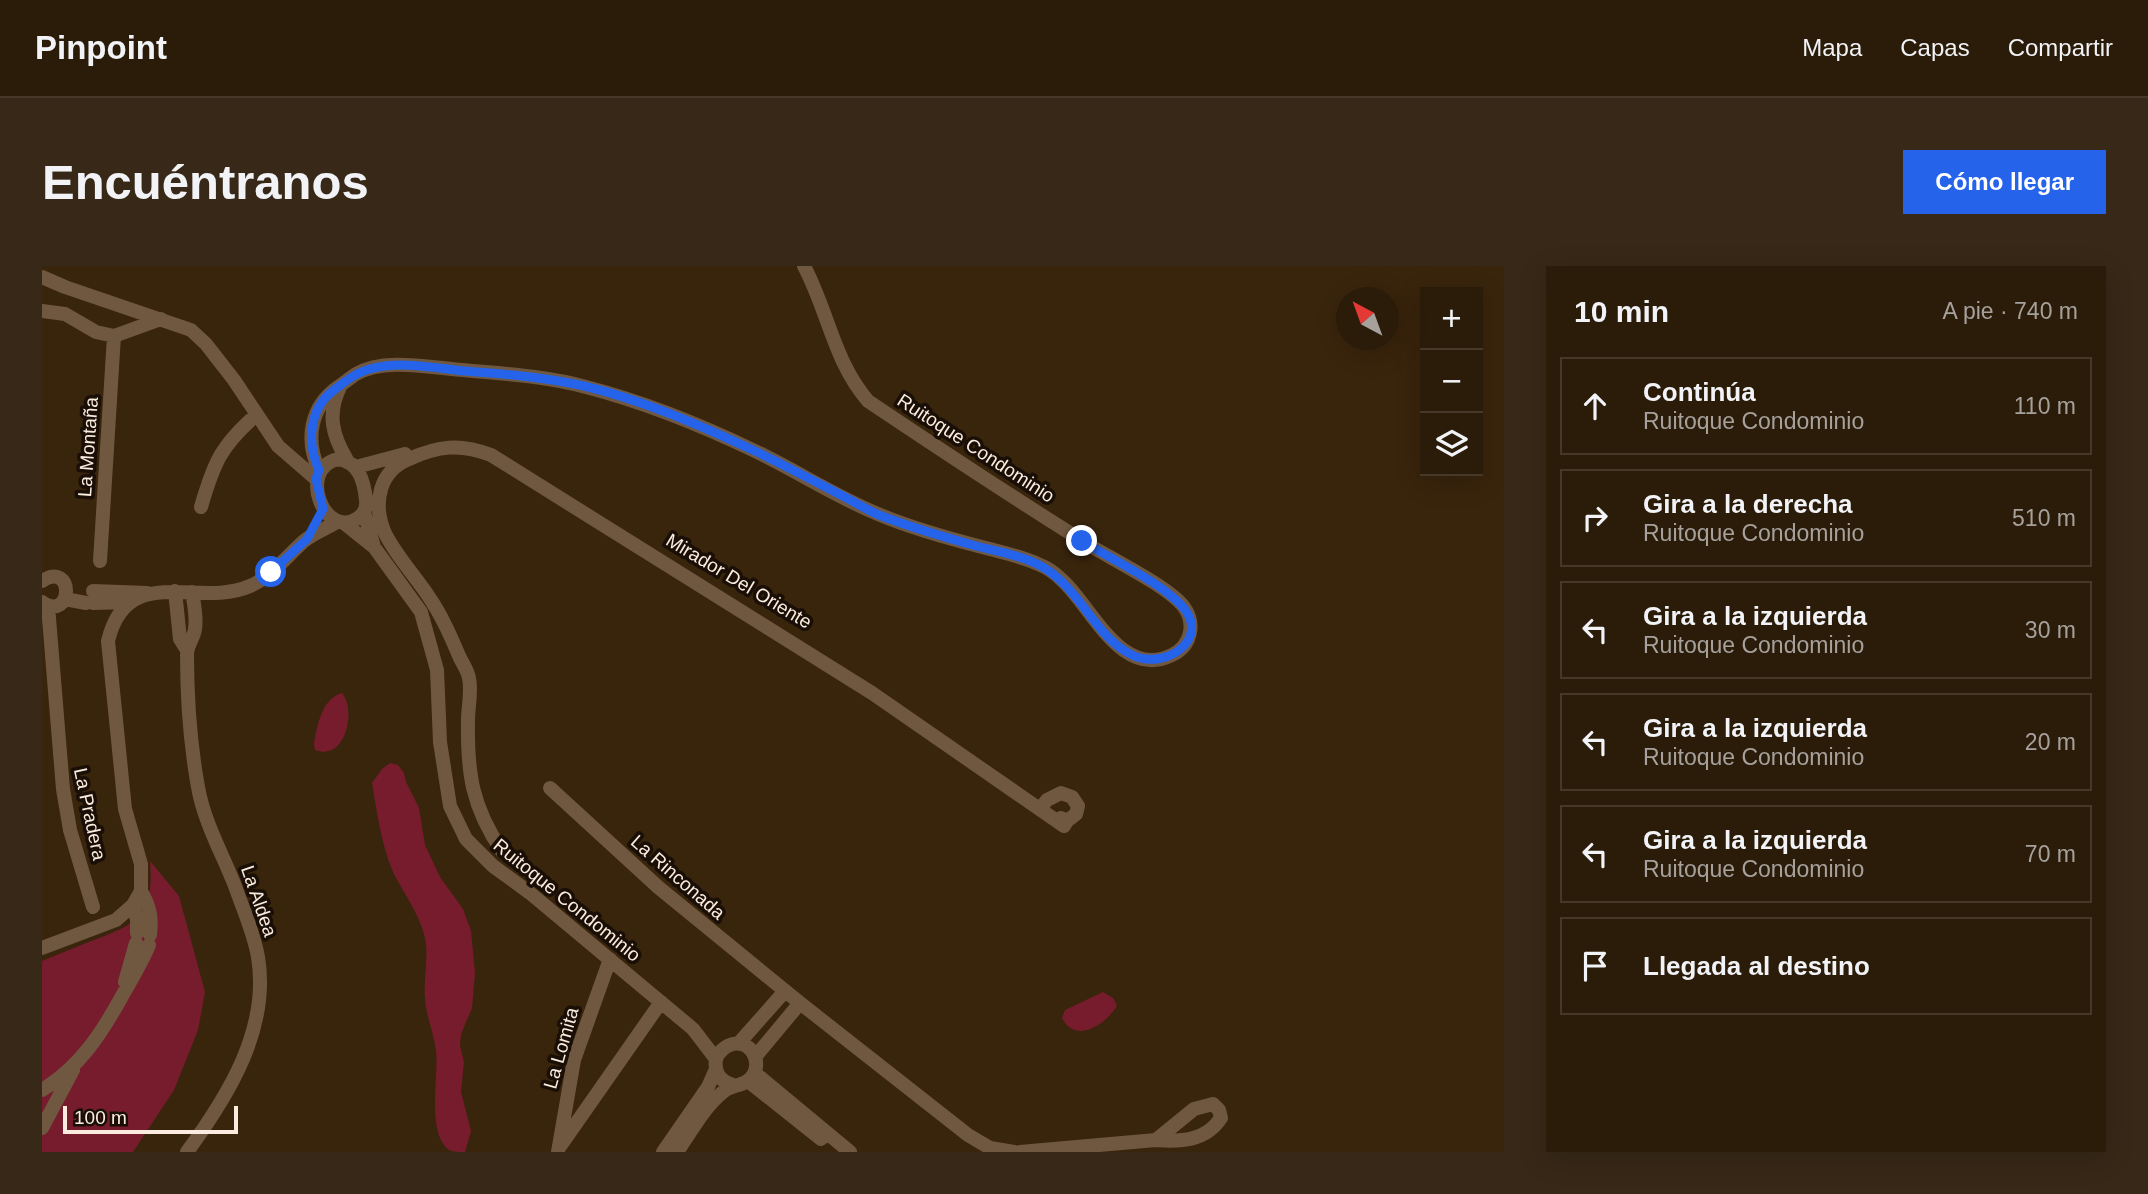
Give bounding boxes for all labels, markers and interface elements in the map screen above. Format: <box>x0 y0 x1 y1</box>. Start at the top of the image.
text: Pinpoint <box>35 29 167 66</box>
text: Mapa <box>1802 34 1862 61</box>
text: Capas <box>1900 34 1970 61</box>
text: Compartir <box>2008 34 2113 61</box>
button: Cómo llegar <box>1903 150 2106 214</box>
text: Encuéntranos <box>42 155 369 209</box>
north arrow <box>1336 287 1399 350</box>
map controls <box>1420 287 1483 476</box>
button: + <box>1420 287 1483 350</box>
text: 10 min <box>1574 295 1669 328</box>
text: A pie · 740 m <box>1942 298 2078 324</box>
button: − <box>1420 350 1483 413</box>
text: Continúa <box>1643 377 1756 407</box>
icon: ahead <box>1576 387 1614 425</box>
street label: Ruitoque Condominio <box>894 389 1058 507</box>
text: 110 m <box>2014 393 2076 419</box>
street label: La Montaña <box>74 396 102 498</box>
text: Ruitoque Condominio <box>1643 408 1864 434</box>
button: layers <box>1420 413 1483 476</box>
text: Gira a la derecha <box>1643 489 1853 519</box>
icon: right <box>1576 499 1614 537</box>
text: 510 m <box>2012 505 2076 531</box>
text: Ruitoque Condominio <box>1643 520 1864 546</box>
route end <box>1066 525 1097 556</box>
street label: Mirador Del Oriente <box>663 529 815 633</box>
route start <box>255 556 286 587</box>
text: Gira a la izquierda <box>1643 601 1867 631</box>
icon: left <box>1576 611 1614 649</box>
text: 30 m <box>2025 617 2076 643</box>
text: Ruitoque Condominio <box>1643 632 1864 658</box>
text: Gira a la izquierda <box>1643 713 1867 743</box>
icon: left <box>1576 723 1614 761</box>
text: 20 m <box>2025 729 2076 755</box>
text: Ruitoque Condominio <box>1643 744 1864 770</box>
street label: La Pradera <box>70 766 110 863</box>
text: Gira a la izquierda <box>1643 825 1867 855</box>
street label: La Rinconada <box>627 831 729 924</box>
street label: Ruitoque Condominio <box>489 834 645 966</box>
icon: left <box>1576 835 1614 873</box>
text: 70 m <box>2025 841 2076 867</box>
text: Ruitoque Condominio <box>1643 856 1864 882</box>
street label: La Aldea <box>237 863 281 940</box>
icon: arrive <box>1576 947 1614 985</box>
text: Llegada al destino <box>1643 951 1870 981</box>
street label: La Lomita <box>539 1005 583 1091</box>
scale bar <box>63 1103 238 1135</box>
text: 100 m <box>74 1107 127 1128</box>

